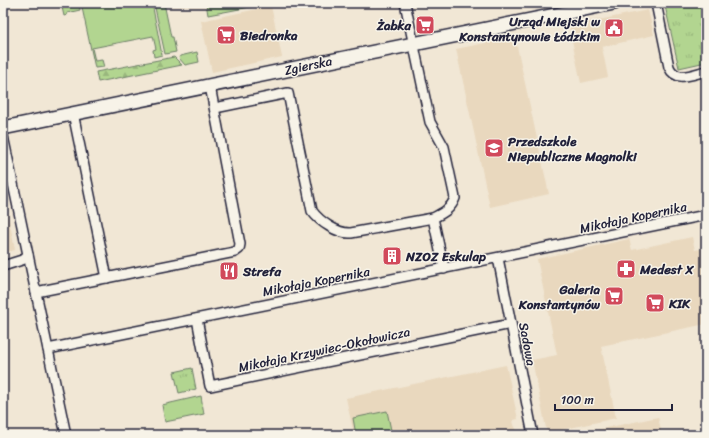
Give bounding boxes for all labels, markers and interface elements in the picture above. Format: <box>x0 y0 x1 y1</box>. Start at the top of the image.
place label: Urząd Miejski w Konstantynowie Łódzkim <box>458 10 601 48</box>
place label: Żabka <box>376 14 411 37</box>
supermarket icon: Żabka <box>414 14 436 36</box>
public building icon: Urząd Miejski w Konstantynowie Łódzkim <box>603 17 625 39</box>
supermarket icon: Biedronka <box>215 24 237 46</box>
place label: Biedronka <box>240 24 298 47</box>
street label: Zgierska <box>282 49 334 82</box>
place label: Przedszkole Niepubliczne Magnolki <box>507 130 638 168</box>
school or university icon: Przedszkole Niepubliczne Magnolki <box>483 137 505 159</box>
street label: Mikołaja Kopernika <box>577 195 689 240</box>
building icon: NZOZ Eskulap <box>381 245 403 267</box>
place label: NZOZ Eskulap <box>405 245 486 268</box>
pharmacy icon: Medest X <box>615 258 637 280</box>
place label: Medest X <box>639 258 694 281</box>
restaurant icon: Strefa <box>218 260 240 282</box>
place label: Strefa <box>242 260 281 283</box>
street label: Mikołaja Kopernika <box>260 260 372 303</box>
place label: Galeria Konstantynów <box>518 278 601 316</box>
supermarket icon: Galeria Konstantynów <box>603 285 625 307</box>
supermarket icon: KIK <box>644 292 666 314</box>
place label: KIK <box>668 292 691 315</box>
street label: Mikołaja Krzywiec-Okołowicza <box>236 320 413 379</box>
street label: Sadowa <box>512 320 543 368</box>
scale bar <box>555 386 672 412</box>
text: 100 m <box>561 389 594 411</box>

